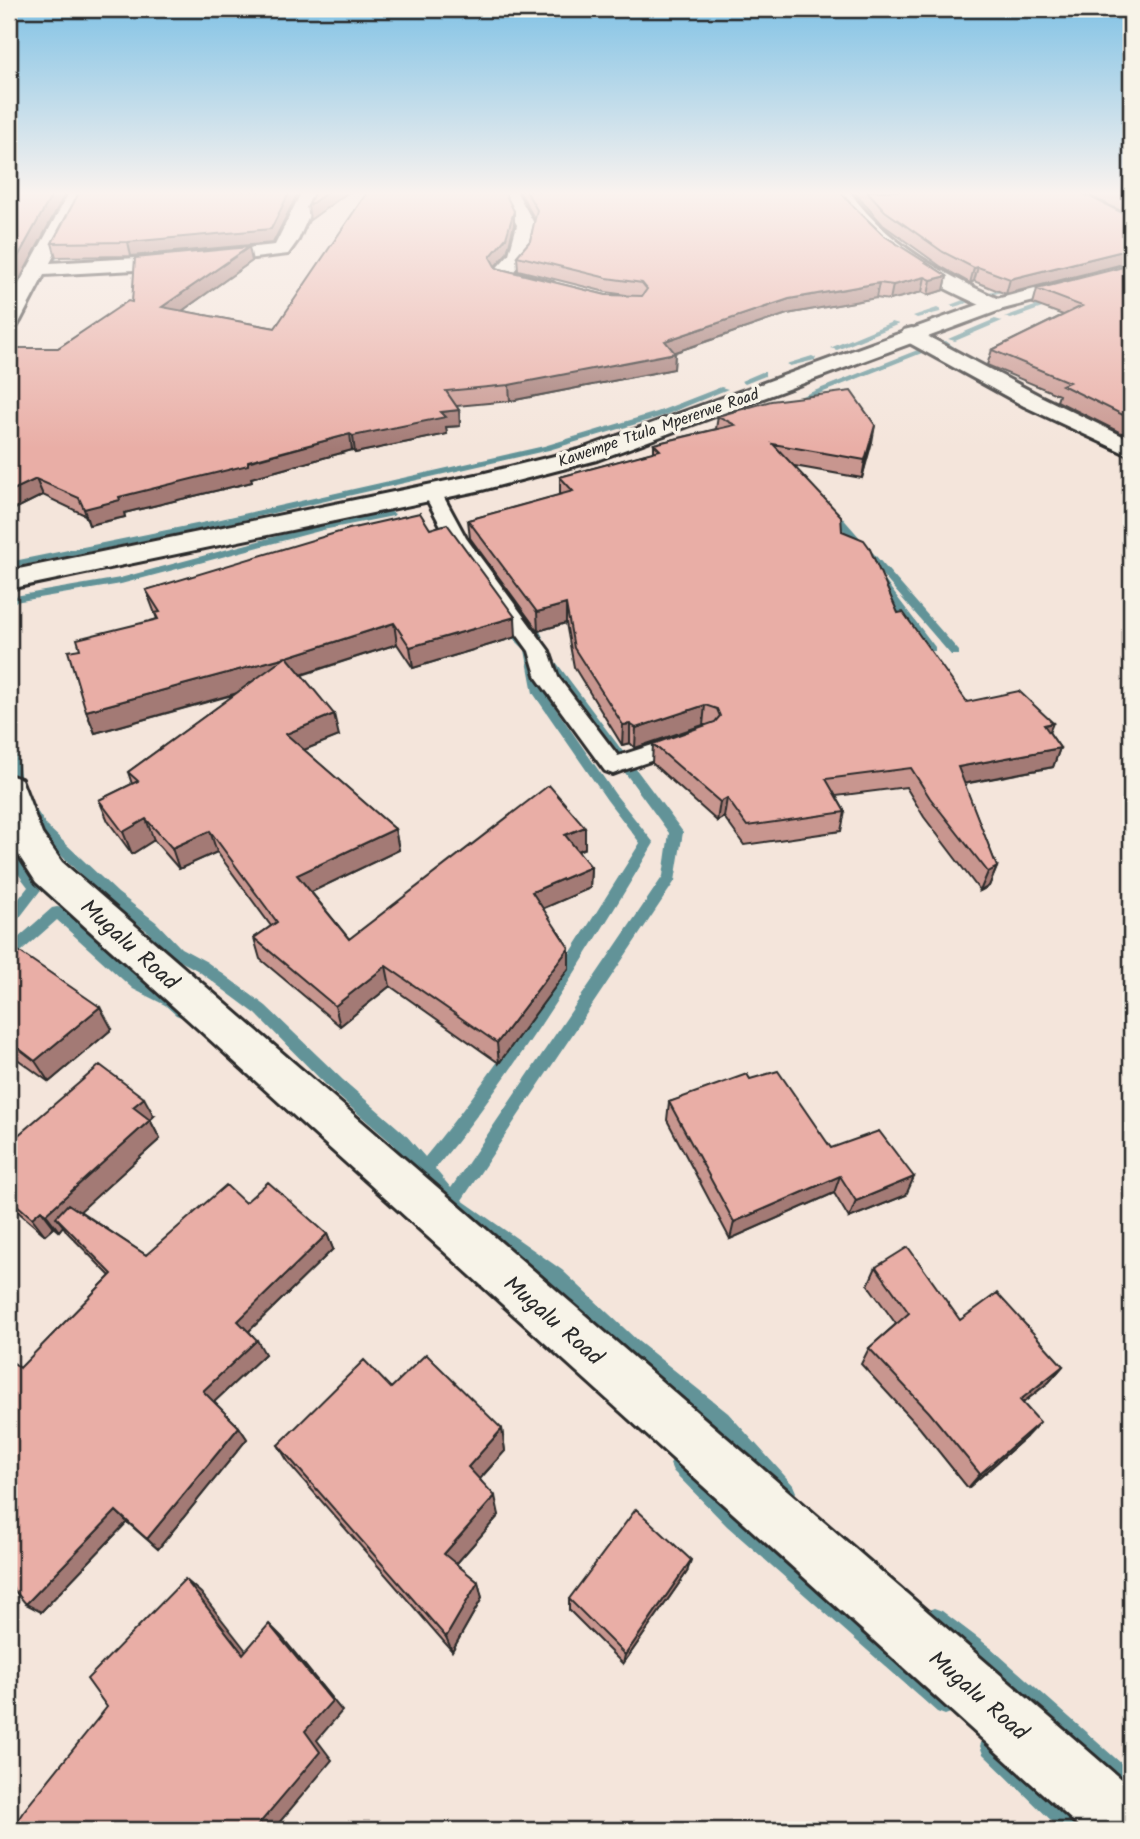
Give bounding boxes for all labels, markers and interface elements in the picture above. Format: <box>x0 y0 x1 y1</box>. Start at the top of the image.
street label: Kawempe Ttula Mpererwe Road <box>555 382 763 475</box>
street label: Mugalu Road <box>71 891 187 1000</box>
street label: Mugalu Road <box>494 1268 611 1376</box>
street label: Mugalu Road <box>919 1643 1036 1751</box>

